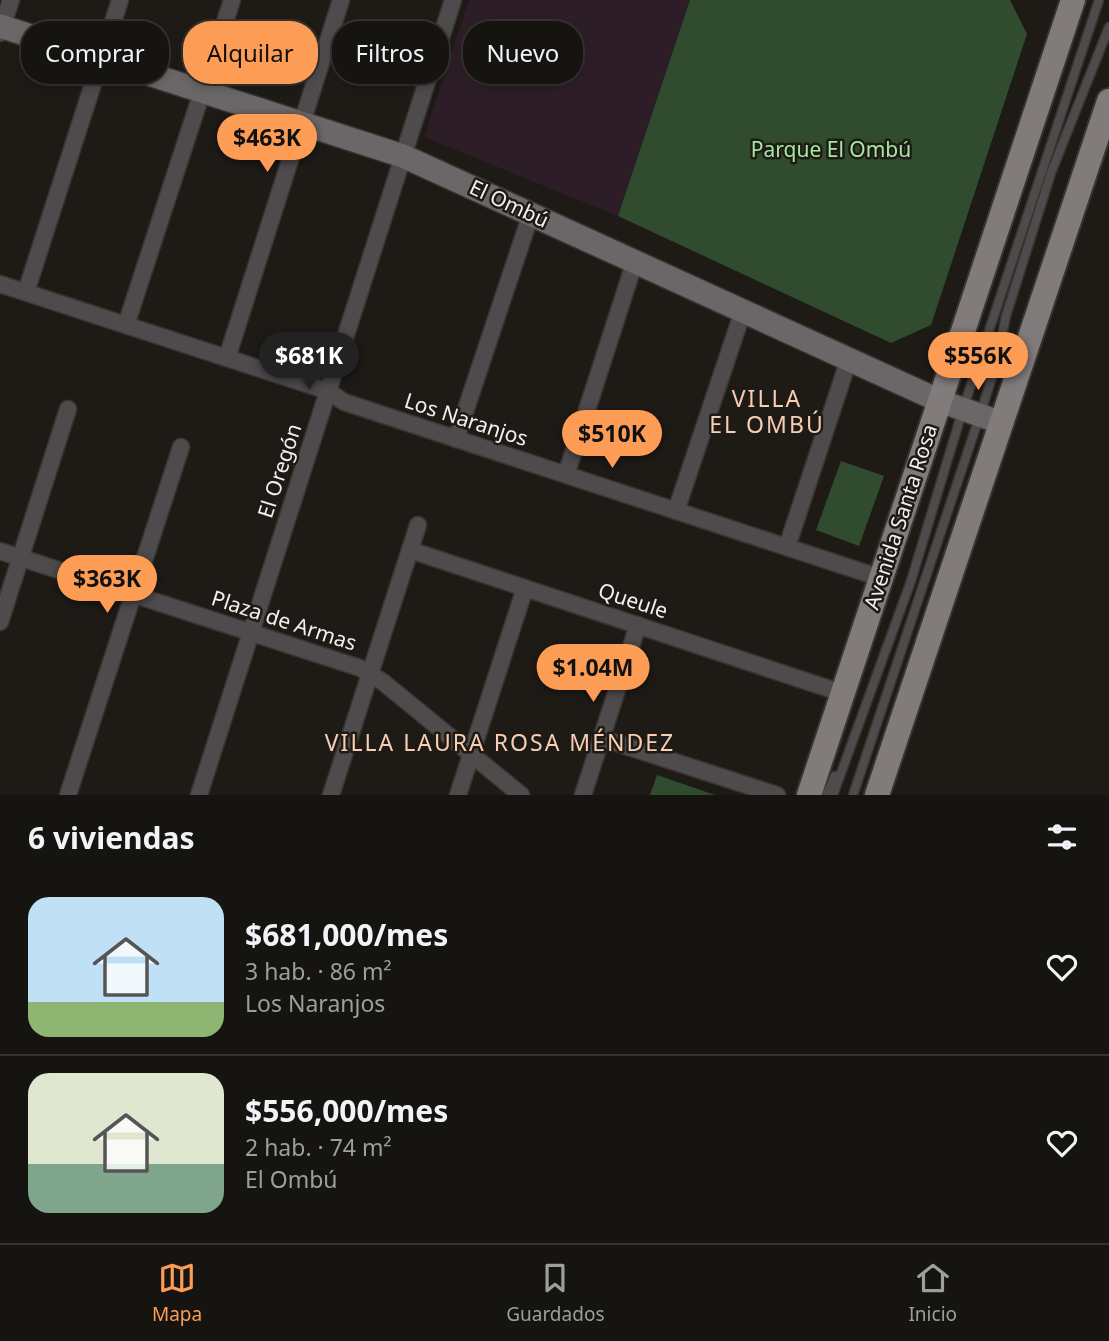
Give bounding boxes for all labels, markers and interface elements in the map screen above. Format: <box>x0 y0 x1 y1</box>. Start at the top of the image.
chip: Comprar <box>21 21 169 84</box>
chip: Alquilar <box>183 21 318 84</box>
chip: Filtros <box>332 21 449 84</box>
chip: Nuevo <box>463 21 583 84</box>
pin: $463K <box>218 114 316 174</box>
text: $463K <box>233 121 301 153</box>
park label: Parque El Ombú <box>751 135 911 163</box>
street label: El Ombú <box>465 173 554 234</box>
pin: $681K <box>260 332 358 392</box>
pin: $556K <box>929 332 1027 392</box>
text: $681K <box>275 339 343 371</box>
text: $556K <box>944 339 1012 371</box>
district label: VILLA EL OMBÚ <box>709 382 825 440</box>
street label: Los Naranjos <box>401 386 532 452</box>
pin: $510K <box>563 410 661 470</box>
text: $510K <box>578 417 646 449</box>
street label: El Oregón <box>251 420 307 521</box>
street label: Avenida Santa Rosa <box>857 420 943 613</box>
pin: $363K <box>58 556 156 615</box>
text: $363K <box>73 562 141 594</box>
street label: Queule <box>595 576 672 624</box>
street label: Plaza de Armas <box>208 583 360 657</box>
pin: $1.04M <box>536 644 650 704</box>
text: $1.04M <box>553 651 633 683</box>
district label: VILLA LAURA ROSA MÉNDEZ <box>325 726 675 758</box>
text: 6 viviendas <box>28 817 195 858</box>
icon: filters <box>1043 818 1081 856</box>
text: $681,000/mes <box>245 914 448 955</box>
icon: home <box>84 925 168 1009</box>
icon: heart <box>1043 948 1081 986</box>
text: 3 hab. · 86 m² <box>245 955 392 987</box>
text: Los Naranjos <box>245 987 385 1019</box>
text: $556,000/mes <box>245 1090 448 1131</box>
icon: home <box>84 1101 168 1185</box>
icon: heart <box>1043 1124 1081 1162</box>
text: 2 hab. · 74 m² <box>245 1131 392 1163</box>
text: El Ombú <box>245 1163 338 1195</box>
tab: Mapa <box>152 1259 202 1327</box>
tab: Guardados <box>506 1259 604 1327</box>
tab: Inicio <box>908 1259 957 1327</box>

